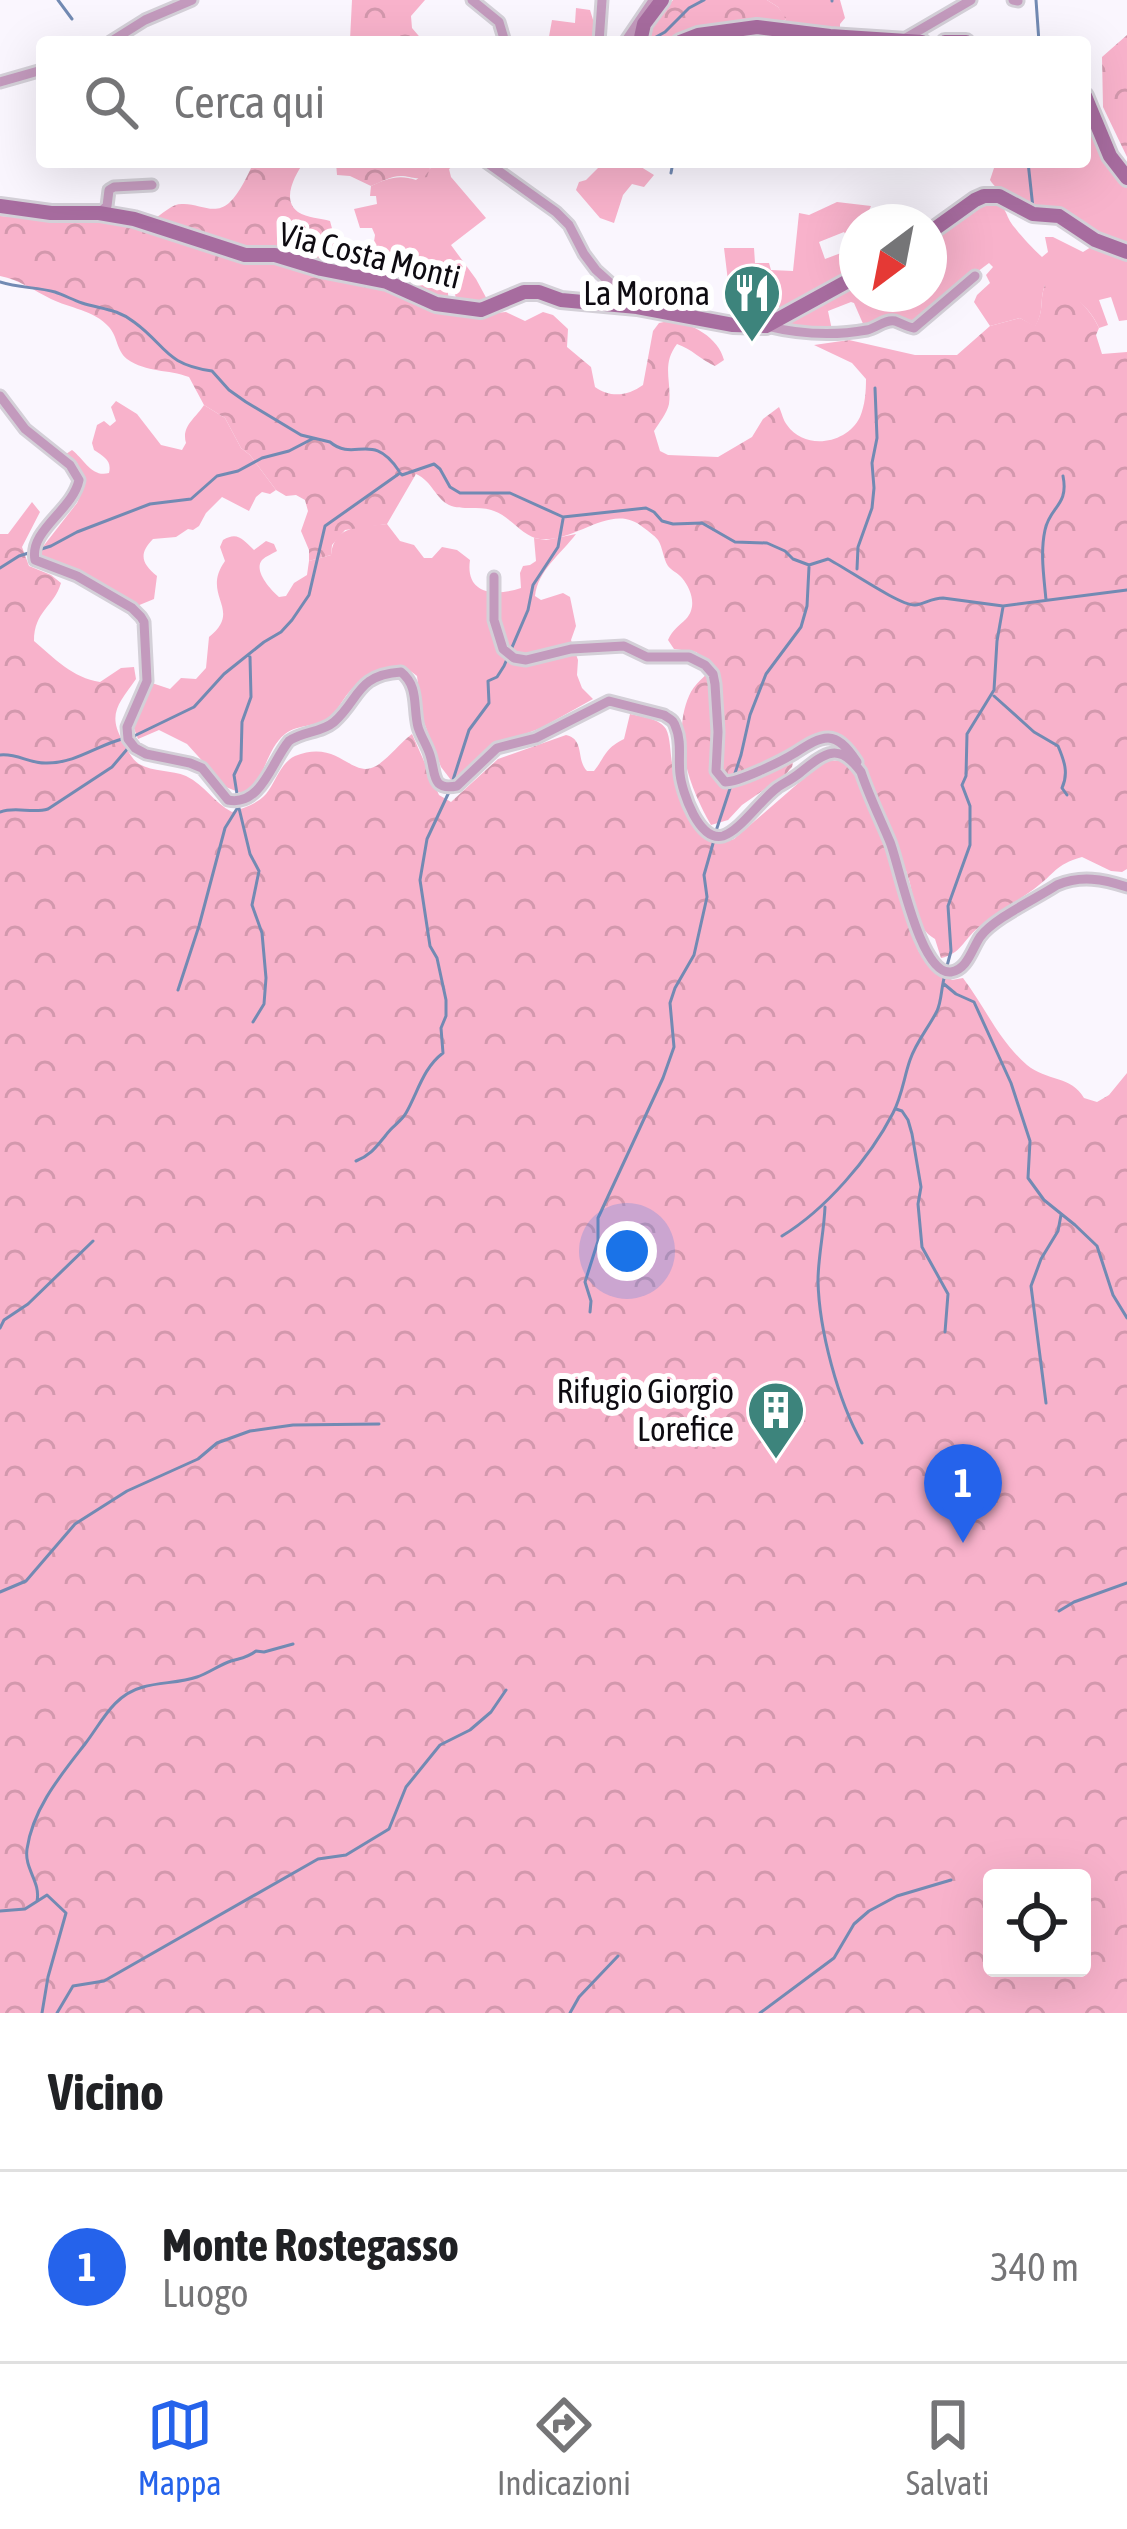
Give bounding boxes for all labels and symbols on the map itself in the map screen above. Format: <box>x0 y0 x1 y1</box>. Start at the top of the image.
north arrow <box>839 204 947 312</box>
street label: Via Costa Monti <box>275 214 465 296</box>
restaurant icon: La Morona <box>721 262 783 344</box>
place label: La Morona <box>583 274 710 312</box>
your location <box>597 1221 657 1281</box>
place label: Rifugio Giorgio Lorefice <box>556 1372 734 1448</box>
building icon: Rifugio Giorgio Lorefice <box>745 1379 807 1461</box>
pin: 1 <box>924 1444 1002 1543</box>

